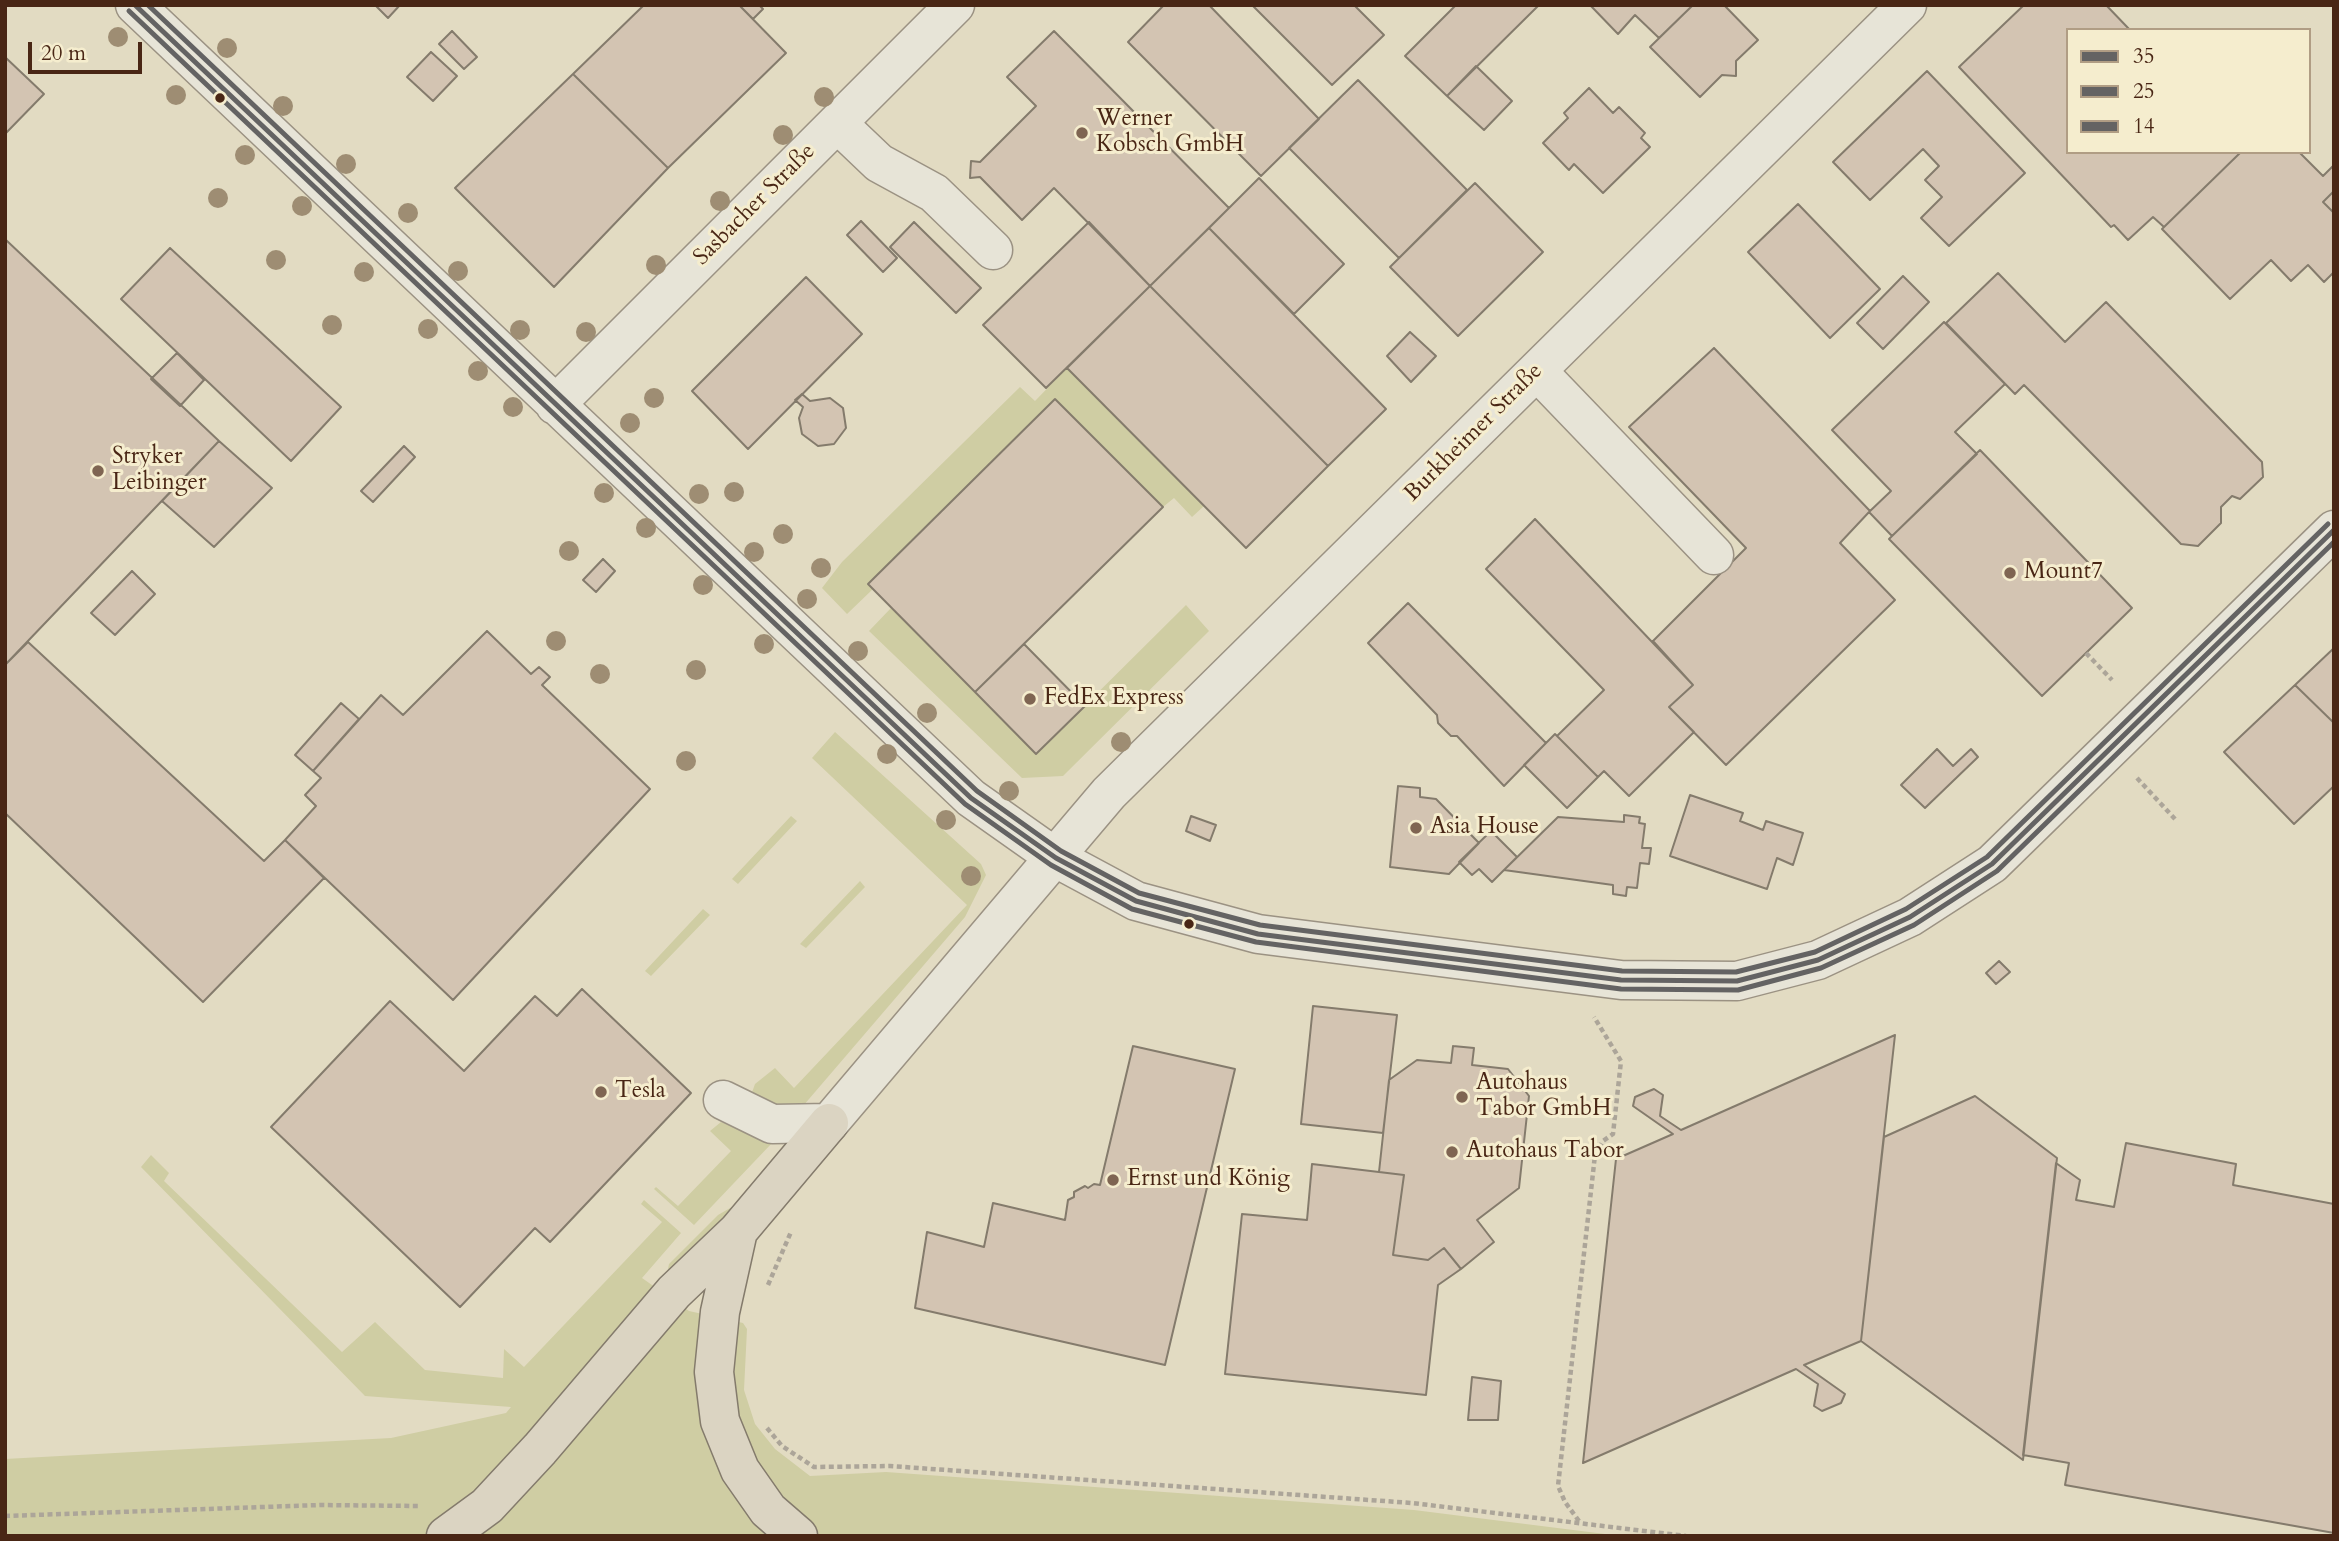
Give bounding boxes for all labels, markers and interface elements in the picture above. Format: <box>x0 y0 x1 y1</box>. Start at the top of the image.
scale bar <box>32 28 145 72</box>
legend <box>2066 28 2311 154</box>
text: 20 m <box>41 39 86 68</box>
text: 35 <box>2133 42 2155 71</box>
text: 25 <box>2133 77 2155 106</box>
unlabelled marker <box>213 91 227 105</box>
place label: Werner Kobsch GmbH <box>1096 106 1244 160</box>
text: 14 <box>2133 112 2155 141</box>
marker: Werner Kobsch GmbH <box>1074 125 1090 141</box>
street label: Sasbacher Straße <box>688 138 822 272</box>
street label: Burkheimer Straße <box>1399 358 1549 508</box>
place label: Stryker Leibinger <box>112 444 206 498</box>
marker: Stryker Leibinger <box>90 463 106 479</box>
place label: Mount7 <box>2024 559 2103 587</box>
marker: Mount7 <box>2002 565 2018 581</box>
place label: FedEx Express <box>1044 685 1184 713</box>
marker: FedEx Express <box>1022 691 1038 707</box>
place label: Asia House <box>1430 814 1539 842</box>
marker: Asia House <box>1408 820 1424 836</box>
unlabelled marker <box>1182 917 1196 931</box>
place label: Autohaus Tabor GmbH <box>1476 1070 1611 1124</box>
place label: Tesla <box>615 1078 666 1106</box>
marker: Tesla <box>593 1084 609 1100</box>
marker: Autohaus Tabor GmbH <box>1454 1089 1470 1105</box>
place label: Autohaus Tabor <box>1466 1138 1624 1166</box>
marker: Autohaus Tabor <box>1444 1144 1460 1160</box>
place label: Ernst und König <box>1127 1166 1290 1194</box>
marker: Ernst und König <box>1105 1172 1121 1188</box>

